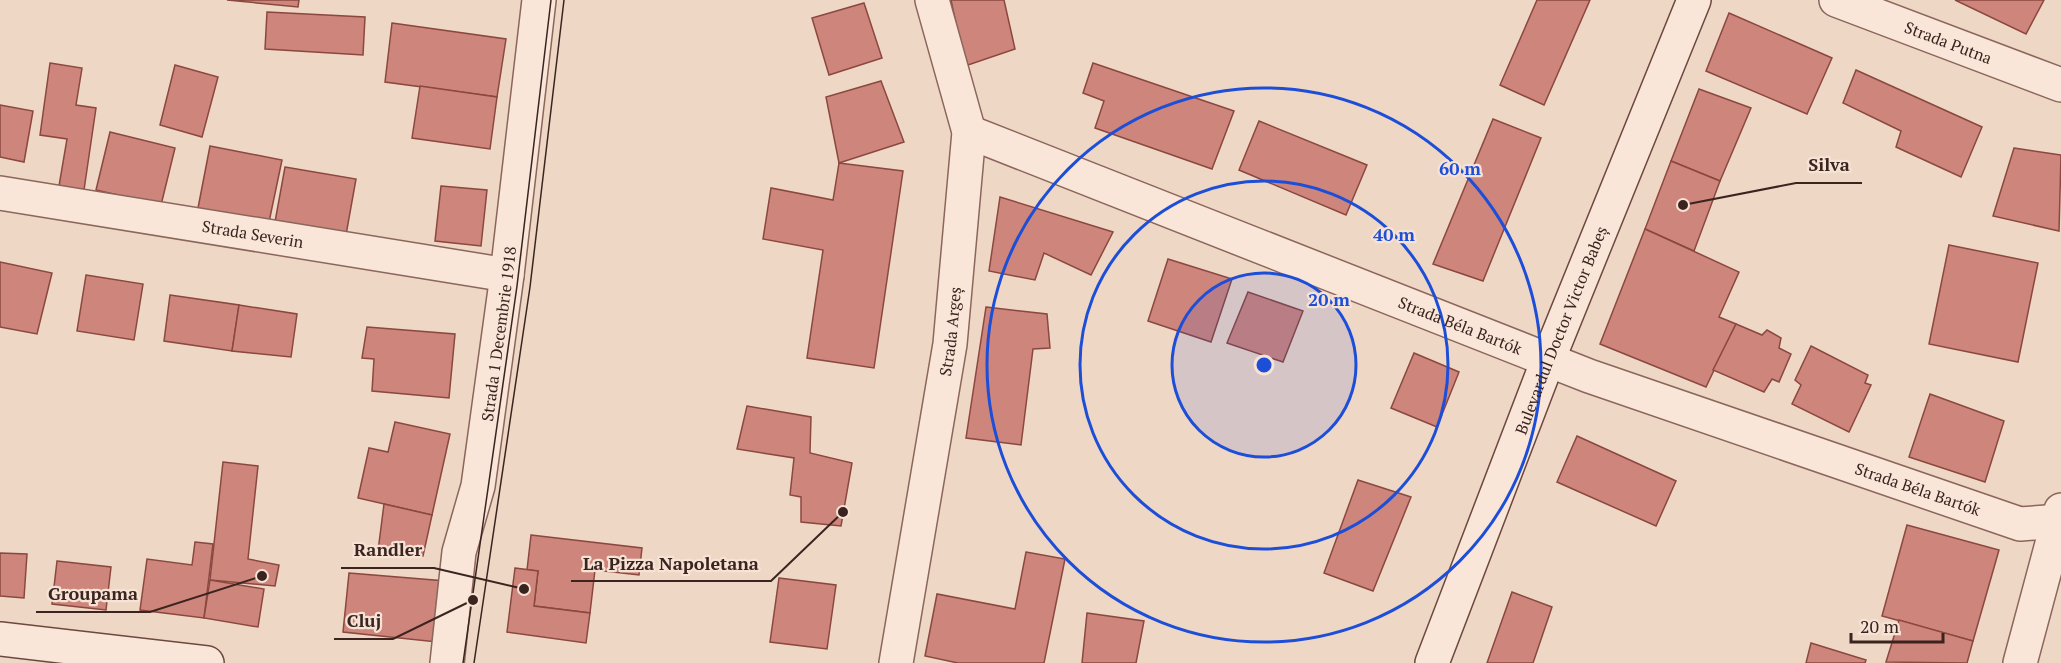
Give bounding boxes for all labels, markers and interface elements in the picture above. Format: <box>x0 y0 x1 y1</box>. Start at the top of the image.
street label: Strada Putna <box>1901 16 1995 69</box>
callout: Silva <box>1796 147 1862 183</box>
text: Silva <box>1808 152 1850 176</box>
text: 60 m <box>1439 156 1481 180</box>
street label: Strada Severin <box>200 215 305 253</box>
text: 40 m <box>1373 222 1415 246</box>
street label: Bulevardul Doctor Victor Babeș <box>1510 223 1612 437</box>
street label: Strada 1 Decembrie 1918 <box>476 245 521 423</box>
street label: Strada Argeș <box>934 286 966 378</box>
text: 20 m <box>1308 287 1350 311</box>
street label: Strada Béla Bartók <box>1395 291 1526 360</box>
centre of rings <box>1254 355 1274 375</box>
street label: Strada Béla Bartók <box>1852 457 1984 521</box>
callout: Randler <box>341 532 434 568</box>
text: Randler <box>354 537 422 561</box>
callout: La Pizza Napoletana <box>571 545 771 581</box>
text: La Pizza Napoletana <box>583 551 759 575</box>
callout: Groupama <box>36 576 150 612</box>
text: Groupama <box>48 581 138 605</box>
callout: Cluj <box>334 603 393 639</box>
scale bar <box>1851 606 1942 644</box>
text: Cluj <box>347 608 381 632</box>
text: 20 m <box>1860 614 1900 638</box>

